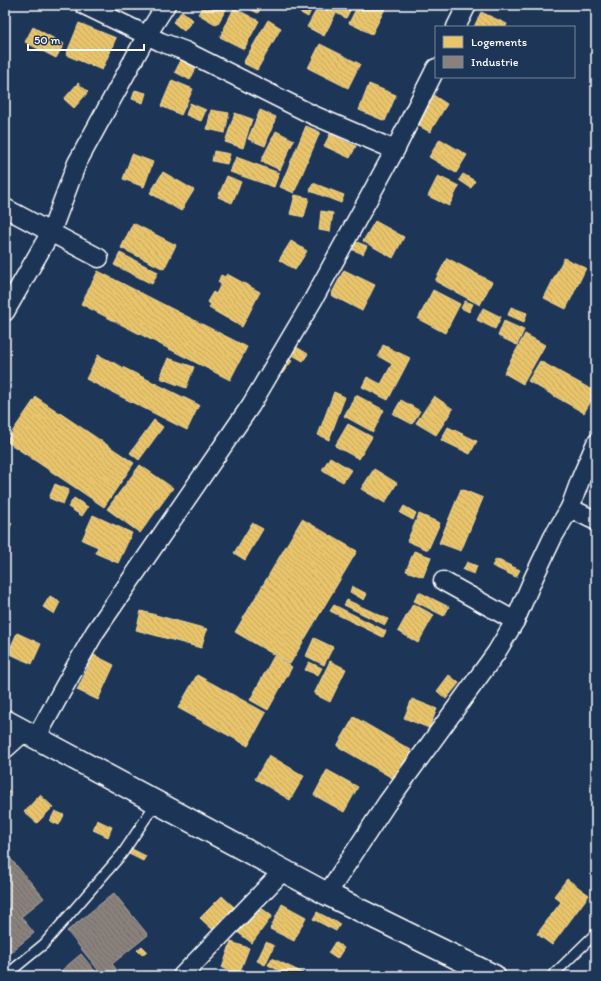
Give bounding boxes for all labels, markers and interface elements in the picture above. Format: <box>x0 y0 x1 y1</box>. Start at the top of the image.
scale bar <box>28 26 144 52</box>
legend <box>435 26 575 78</box>
text: 50 m <box>34 33 60 47</box>
text: Logements <box>471 35 527 49</box>
text: Industrie <box>471 55 519 69</box>

